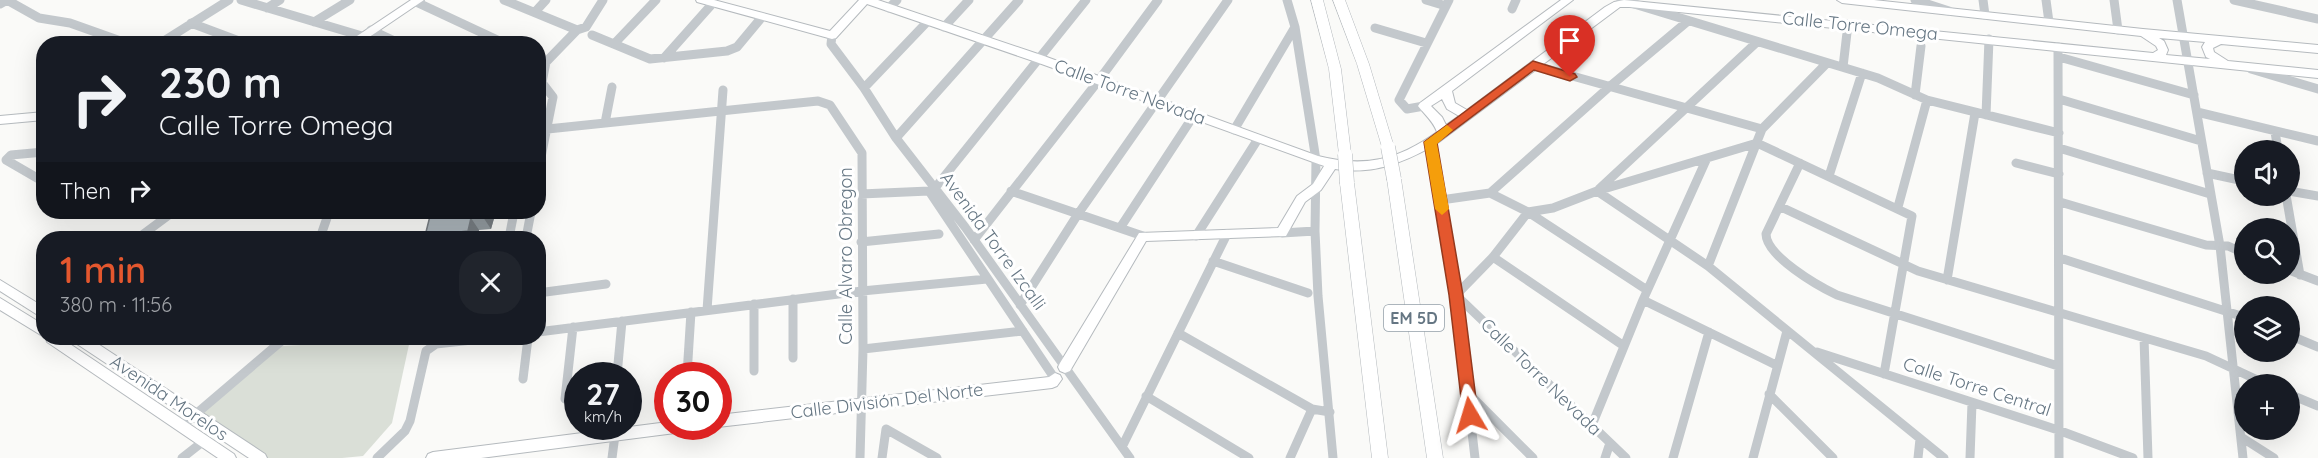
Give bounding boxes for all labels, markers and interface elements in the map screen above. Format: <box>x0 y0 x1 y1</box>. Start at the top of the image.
street label: Calle Torre Omega <box>1781 6 1939 45</box>
pin <box>1544 15 1595 77</box>
icon: arrive <box>1553 24 1586 57</box>
street label: Calle Torre Nevada <box>1051 53 1209 130</box>
text: 230 m <box>159 56 282 109</box>
icon: right <box>60 60 138 138</box>
text: Calle Torre Omega <box>159 108 393 142</box>
map controls <box>2234 140 2300 440</box>
button: sound <box>2234 140 2300 206</box>
street label: Calle Alvaro Obregon <box>834 167 857 345</box>
street label: Avenida Torre Izcalli <box>936 167 1051 314</box>
icon: right <box>123 174 156 207</box>
text: Then <box>60 177 111 205</box>
button: search <box>2234 218 2300 284</box>
text: 1 min <box>60 247 146 292</box>
button: close <box>459 251 522 314</box>
text: 380 m · 11:56 <box>60 292 172 317</box>
button: layers <box>2234 296 2300 362</box>
road number: EM 5D <box>1384 305 1444 331</box>
street label: Calle Torre Nevada <box>1476 313 1607 440</box>
street label: Avenida Morelos <box>106 350 233 446</box>
street label: Calle Torre Central <box>1900 352 2054 421</box>
speed limit sign: 30 <box>654 362 732 440</box>
button: + <box>2234 374 2300 440</box>
text: 27 <box>586 375 620 413</box>
street label: Calle División Del Norte <box>789 377 985 424</box>
position arrow <box>1438 383 1502 447</box>
text: km/h <box>584 407 622 426</box>

